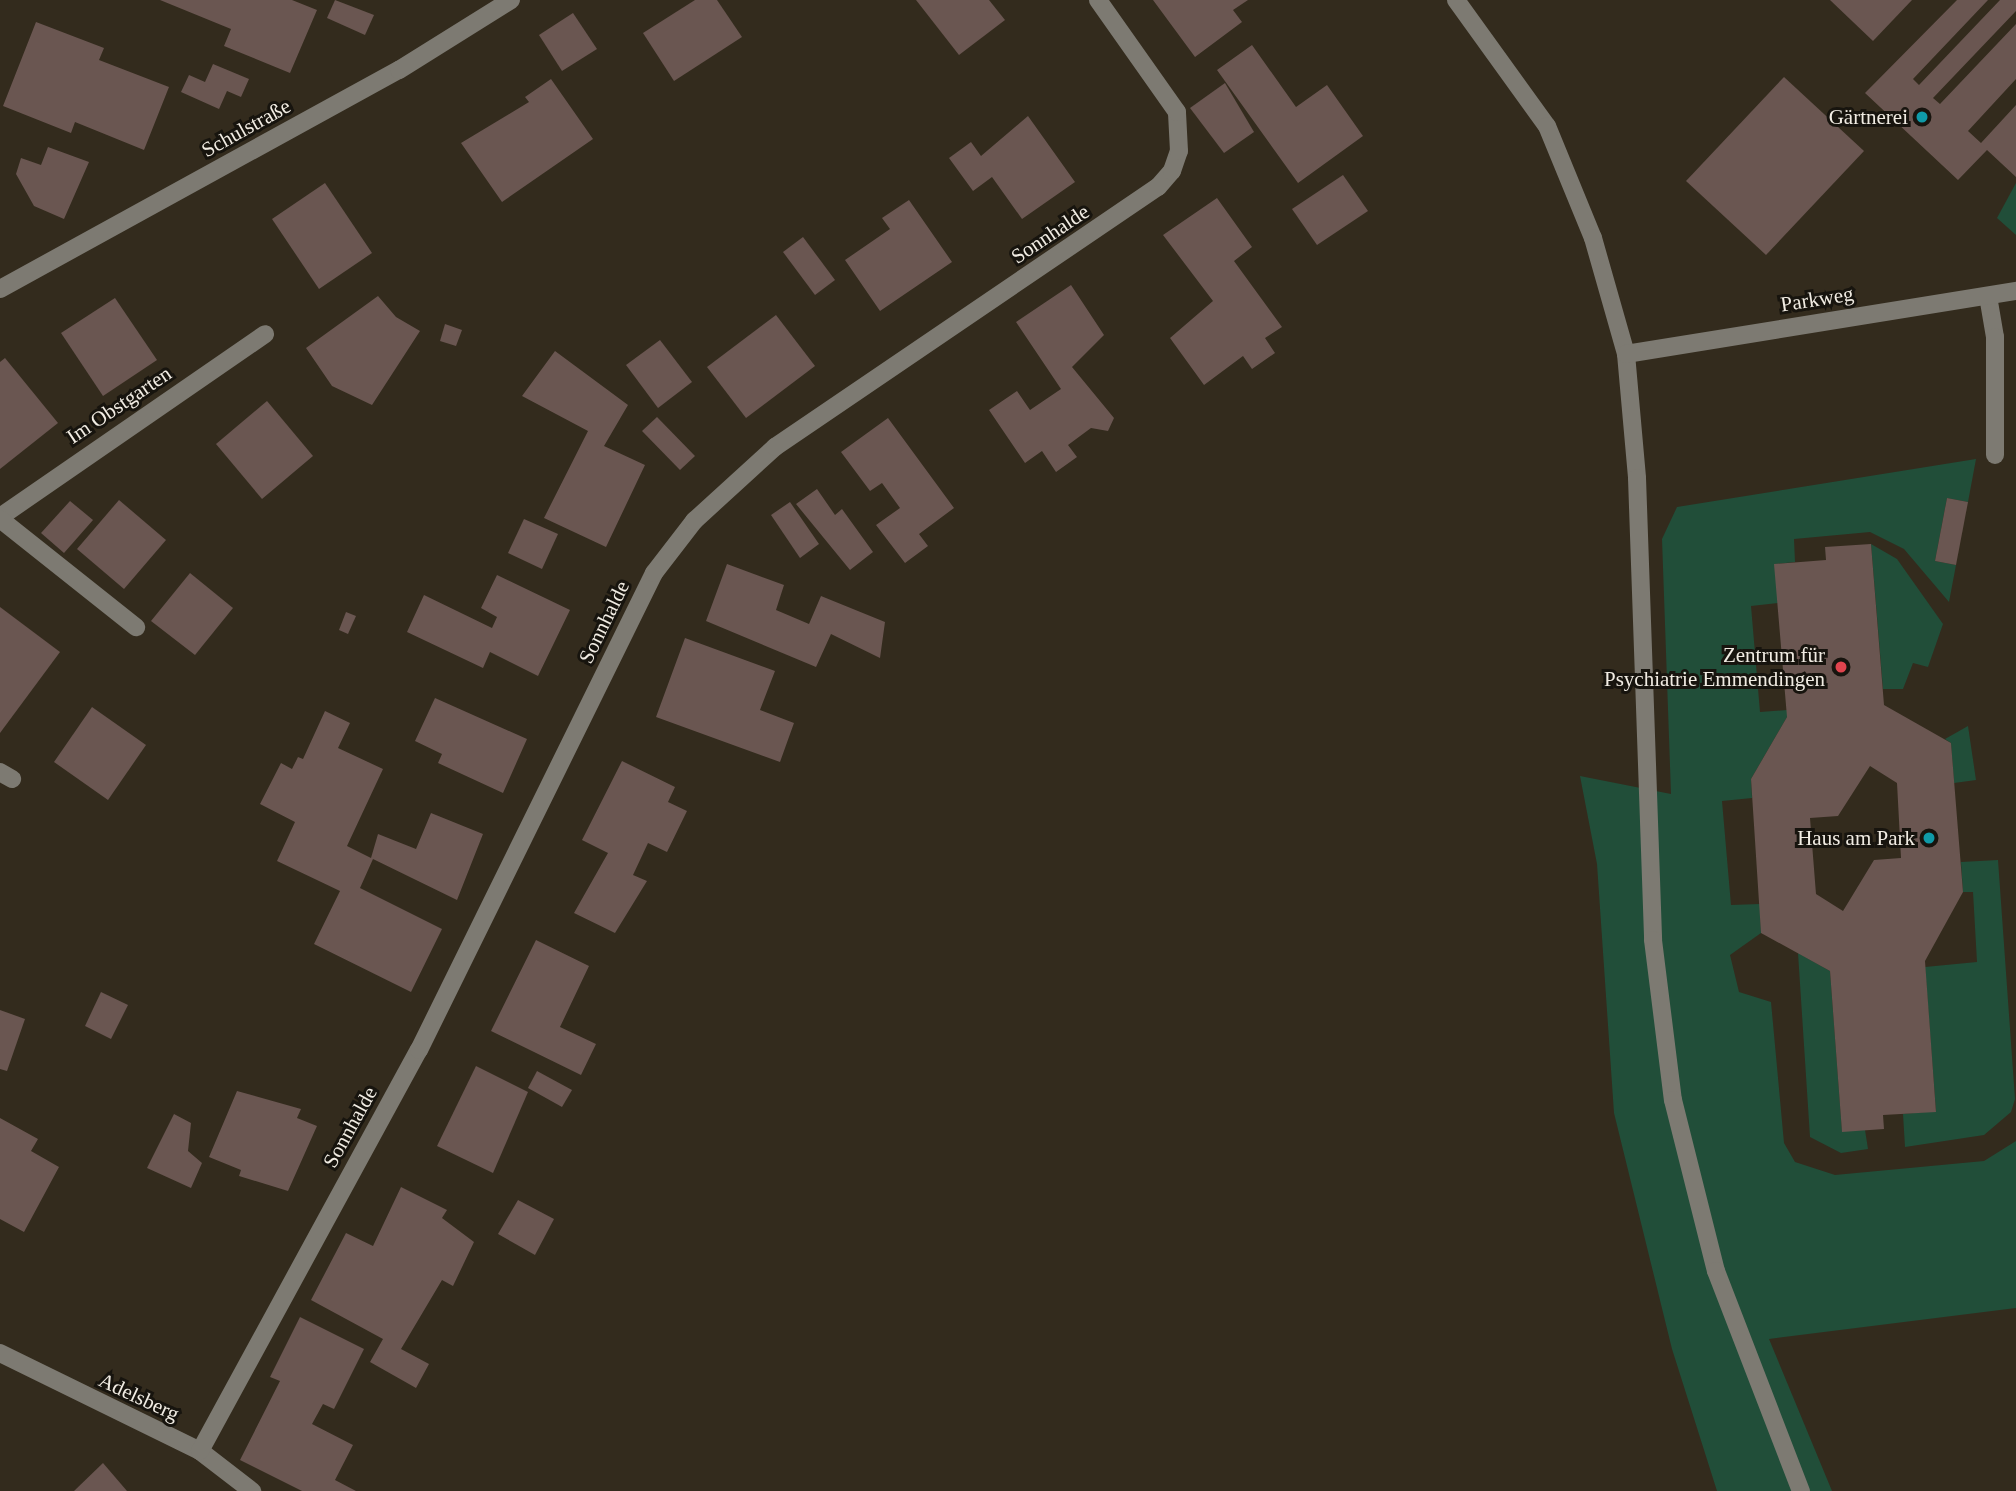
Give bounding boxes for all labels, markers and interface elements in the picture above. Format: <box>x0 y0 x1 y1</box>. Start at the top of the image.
street label: Schulstraße <box>197 93 295 163</box>
place label: Gärtnerei <box>1829 104 1908 130</box>
marker: Gärtnerei <box>1914 109 1930 125</box>
street label: Sonnhalde <box>1006 199 1094 269</box>
street label: Parkweg <box>1779 281 1855 317</box>
street label: Im Obstgarten <box>62 361 176 449</box>
street label: Sonnhalde <box>573 577 635 667</box>
place label: Zentrum für Psychiatrie Emmendingen <box>1604 642 1825 692</box>
marker: Zentrum für Psychiatrie Emmendingen <box>1831 657 1851 677</box>
place label: Haus am Park <box>1797 825 1915 851</box>
marker: Haus am Park <box>1921 830 1937 846</box>
street label: Sonnhalde <box>317 1082 383 1172</box>
street label: Adelsberg <box>95 1367 183 1427</box>

